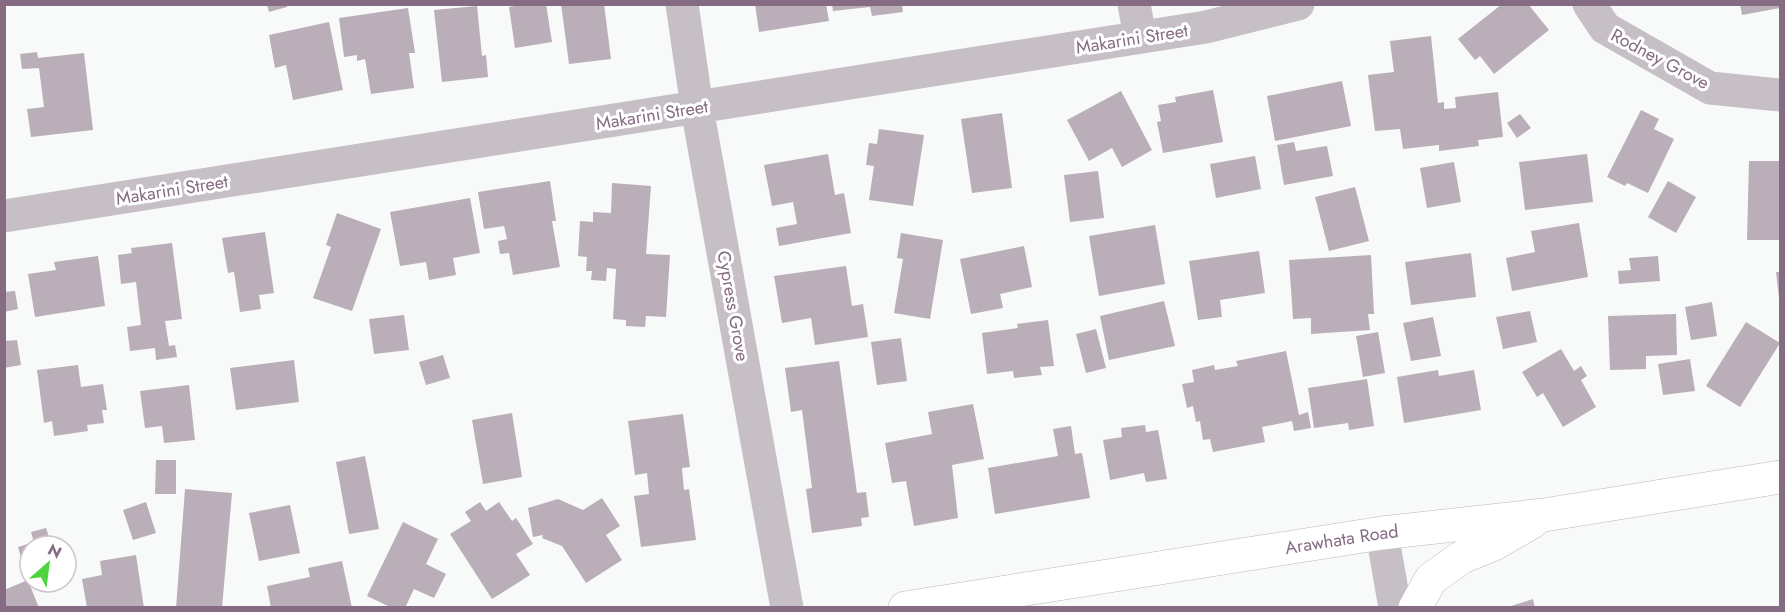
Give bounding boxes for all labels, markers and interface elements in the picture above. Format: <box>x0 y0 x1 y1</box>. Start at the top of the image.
street label: Makarini Street <box>1074 17 1191 61</box>
street label: Rodney Grove <box>1606 22 1714 96</box>
street label: Makarini Street <box>594 93 711 137</box>
street label: Makarini Street <box>114 168 231 212</box>
street label: Cypress Grove <box>710 249 756 363</box>
street label: Arawhata Road <box>1283 518 1400 561</box>
north arrow <box>18 534 78 594</box>
text: N <box>44 538 66 564</box>

